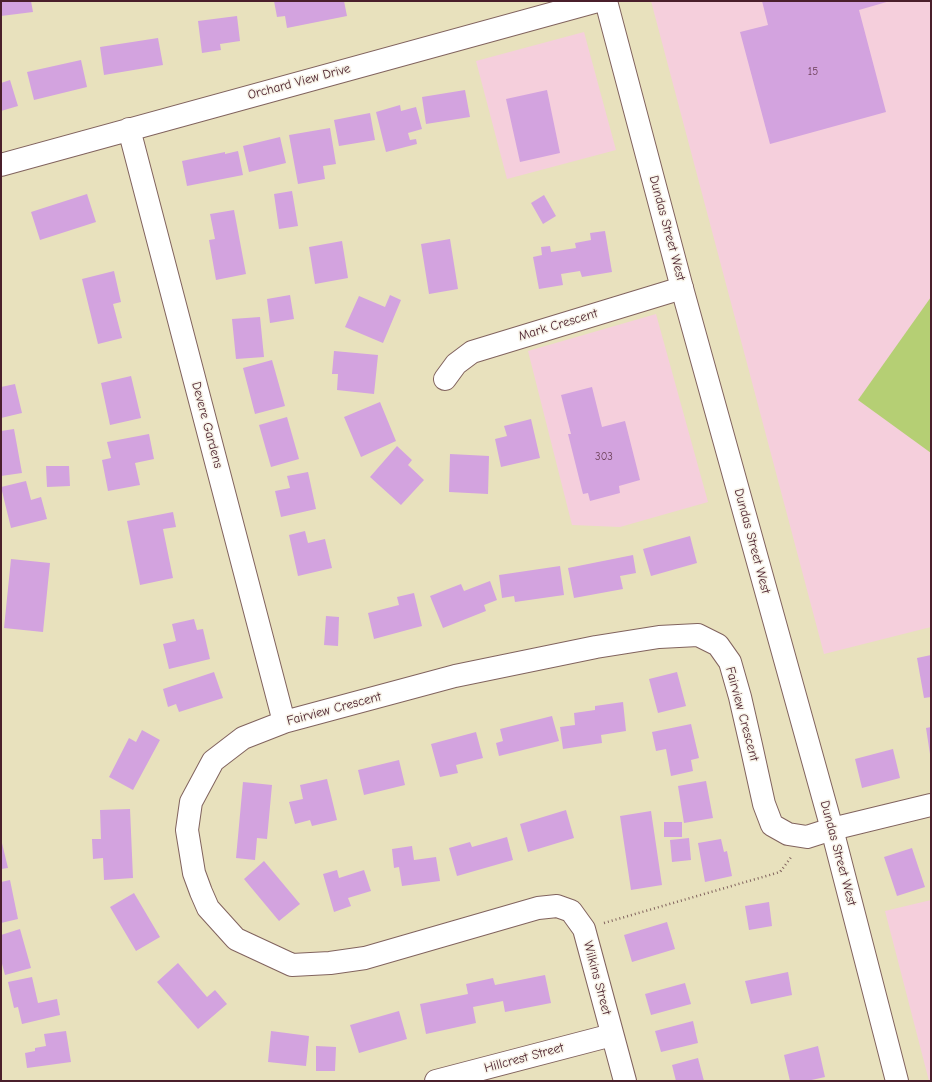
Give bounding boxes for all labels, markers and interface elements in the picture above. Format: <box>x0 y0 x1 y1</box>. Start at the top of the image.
street label: Orchard View Drive <box>246 61 352 103</box>
house number: 15 <box>808 65 818 79</box>
street label: Dundas Street West <box>645 174 689 282</box>
street label: Mark Crescent <box>517 306 599 344</box>
street label: Devere Gardens <box>188 380 226 470</box>
house number: 303 <box>595 450 613 464</box>
street label: Dundas Street West <box>730 487 774 595</box>
street label: Fairview Crescent <box>722 665 762 763</box>
street label: Fairview Crescent <box>285 689 383 729</box>
street label: Dundas Street West <box>816 799 860 907</box>
street label: Wilkins Street <box>580 939 614 1017</box>
street label: Hillcrest Street <box>482 1040 566 1076</box>

